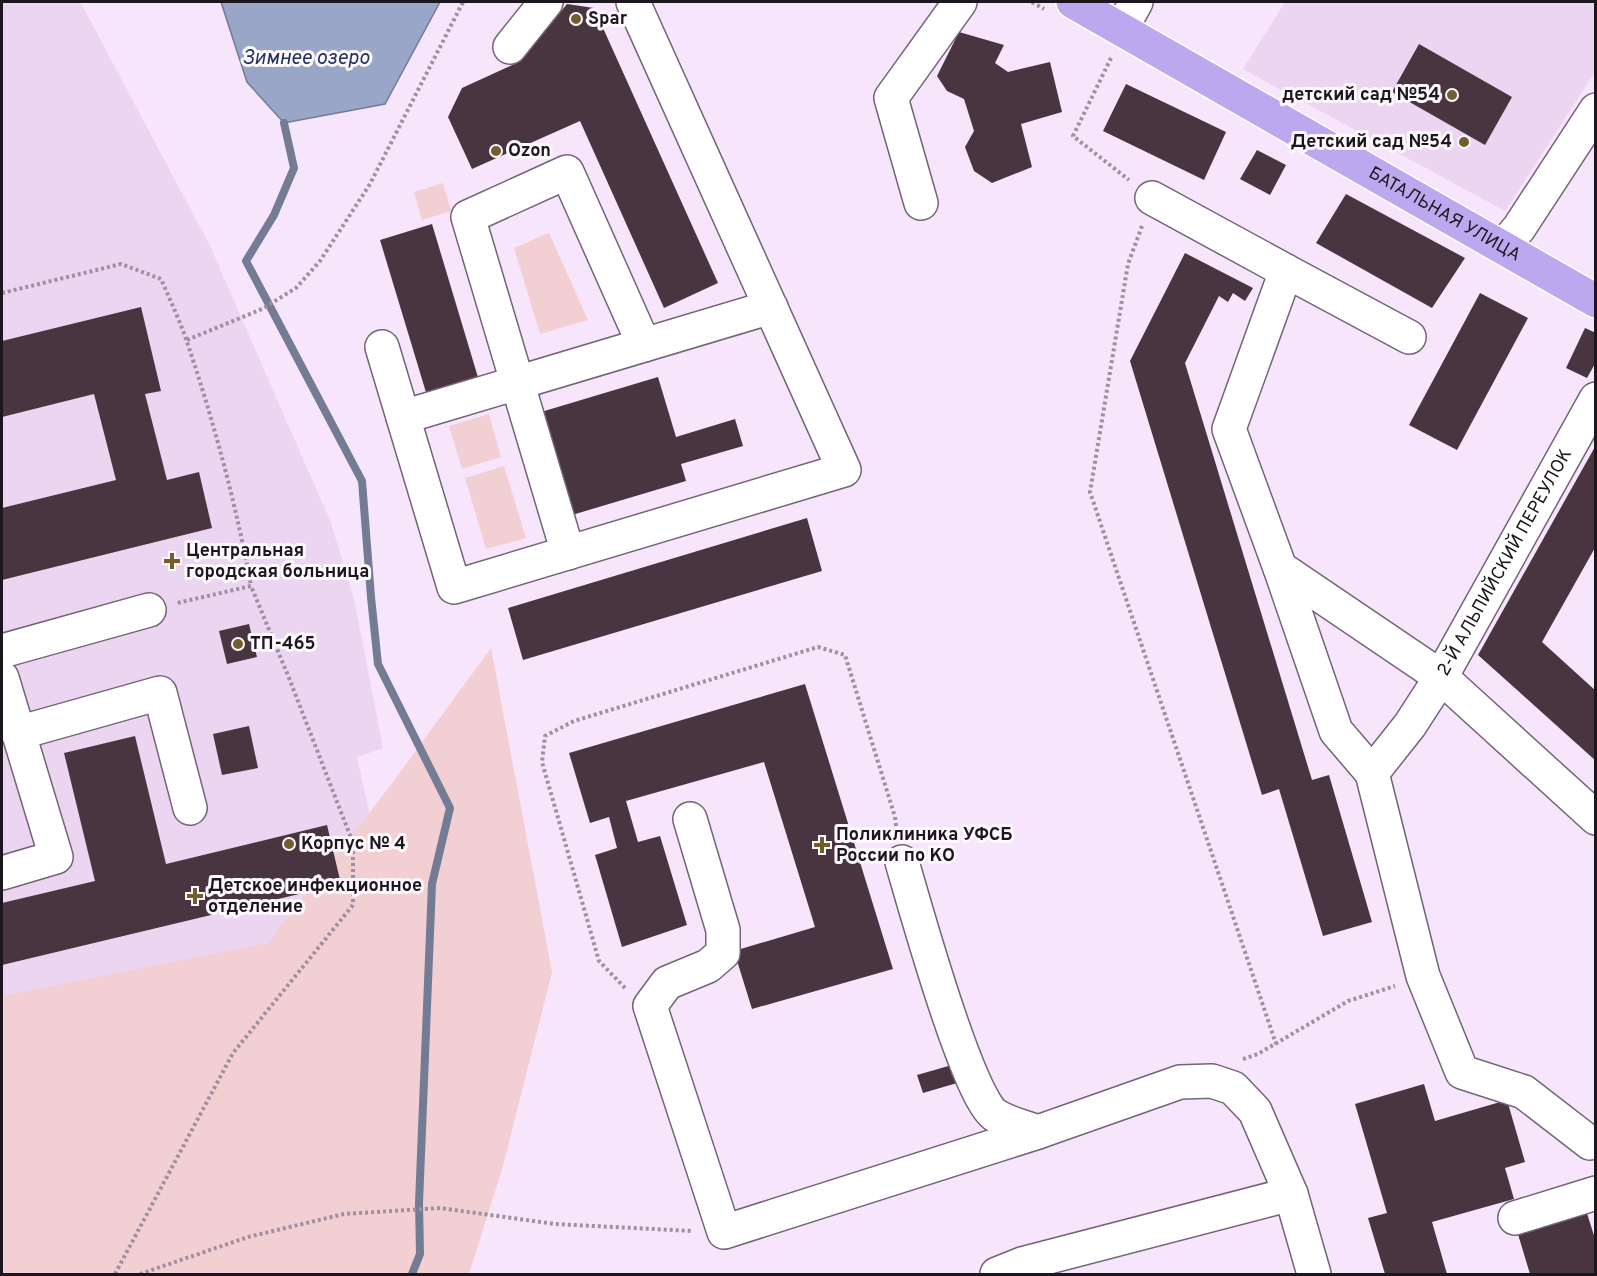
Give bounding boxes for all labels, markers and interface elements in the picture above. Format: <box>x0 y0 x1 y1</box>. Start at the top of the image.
place label: Spar <box>588 8 628 31</box>
marker: Spar <box>569 12 583 26</box>
water label: Зимнее озеро <box>243 46 370 72</box>
place label: детский сад №54 <box>1282 84 1440 107</box>
marker: детский сад №54 <box>1445 88 1459 102</box>
place label: Детский сад №54 <box>1291 131 1452 154</box>
marker: Детский сад №54 <box>1457 135 1471 149</box>
place label: Ozon <box>508 140 551 163</box>
marker: Ozon <box>489 144 503 158</box>
street label: БАТАЛЬНАЯ УЛИЦА <box>1364 162 1525 267</box>
street label: 2-Й АЛЬПИЙСКИЙ ПЕРЕУЛОК <box>1432 445 1577 680</box>
place label: Центральная городская больница <box>186 540 369 584</box>
marker: Центральная городская больница <box>163 552 181 570</box>
place label: ТП-465 <box>250 633 316 656</box>
marker: ТП-465 <box>231 637 245 651</box>
place label: Поликлиника УФСБ России по КО <box>836 824 1013 868</box>
place label: Корпус № 4 <box>301 833 406 856</box>
marker: Поликлиника УФСБ России по КО <box>813 836 831 854</box>
marker: Корпус № 4 <box>282 837 296 851</box>
place label: Детское инфекционное отделение <box>208 875 422 919</box>
marker: Детское инфекционное отделение <box>186 887 204 905</box>

